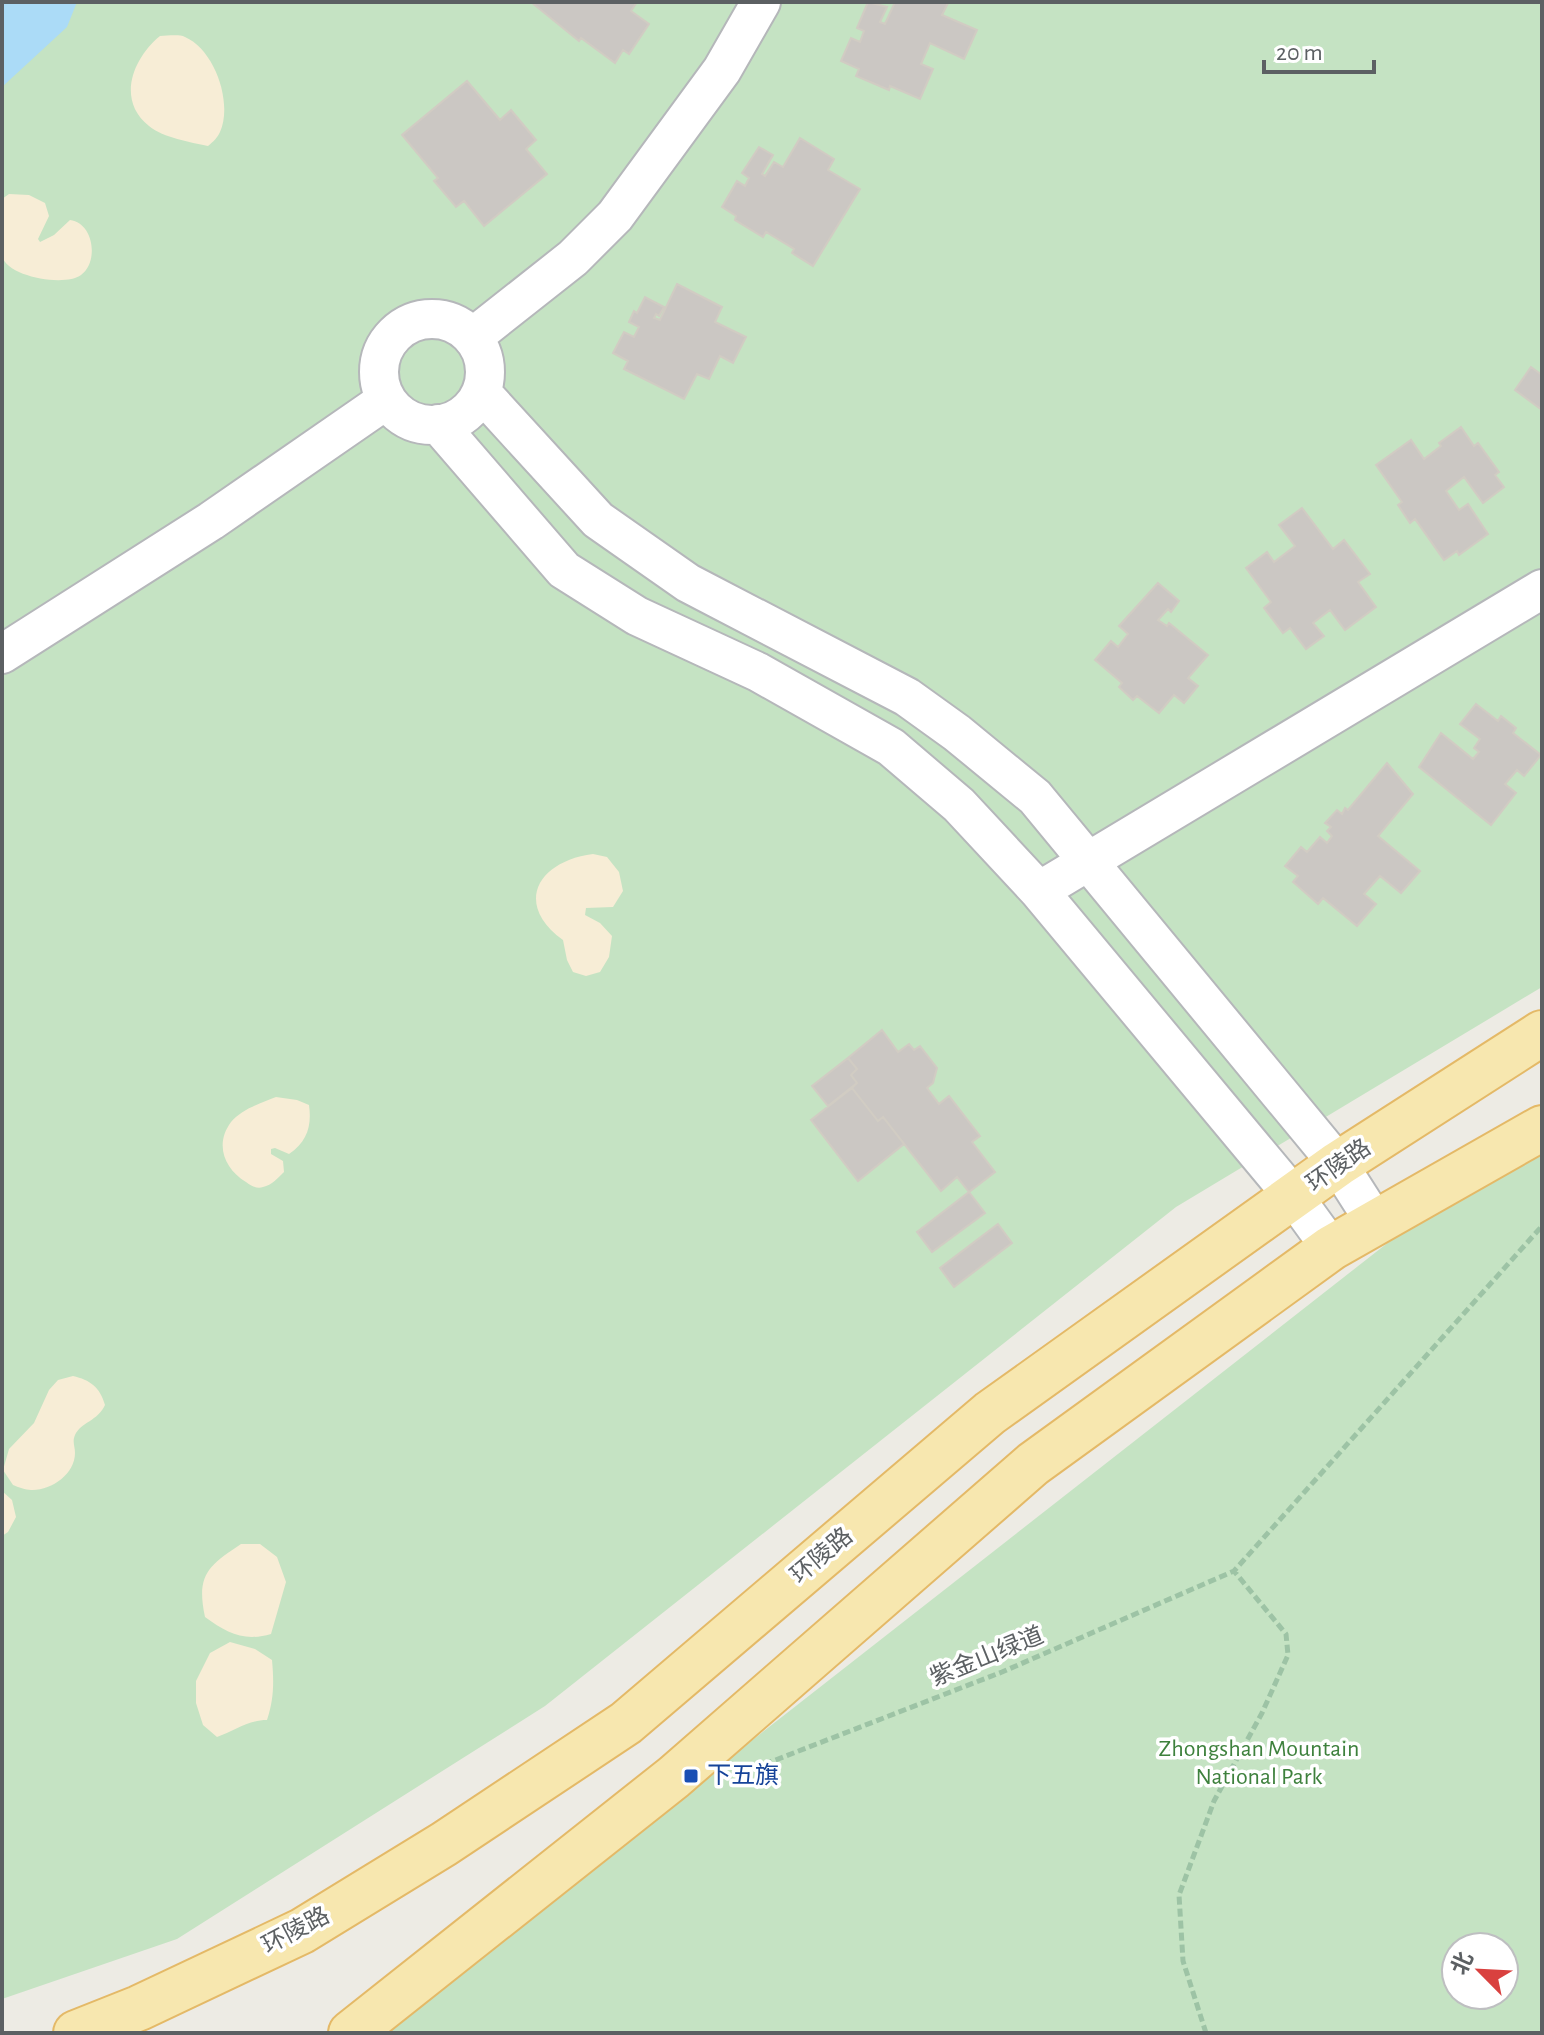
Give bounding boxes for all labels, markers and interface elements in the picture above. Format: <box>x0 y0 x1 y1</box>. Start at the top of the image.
scale bar <box>1264 24 1374 74</box>
text: 20 m <box>1276 41 1323 65</box>
street label: 环陵路 <box>1301 1134 1375 1196</box>
street label: 环陵路 <box>785 1522 857 1588</box>
street label: 紫金山绿道 <box>926 1622 1047 1691</box>
park label: Zhongshan Mountain National Park <box>1159 1737 1359 1789</box>
place label: 下五旗 <box>707 1762 779 1788</box>
marker: 下五旗 <box>682 1767 700 1785</box>
street label: 环陵路 <box>258 1902 333 1958</box>
north arrow <box>1440 1931 1520 2011</box>
text: 北 <box>1447 1948 1477 1978</box>

